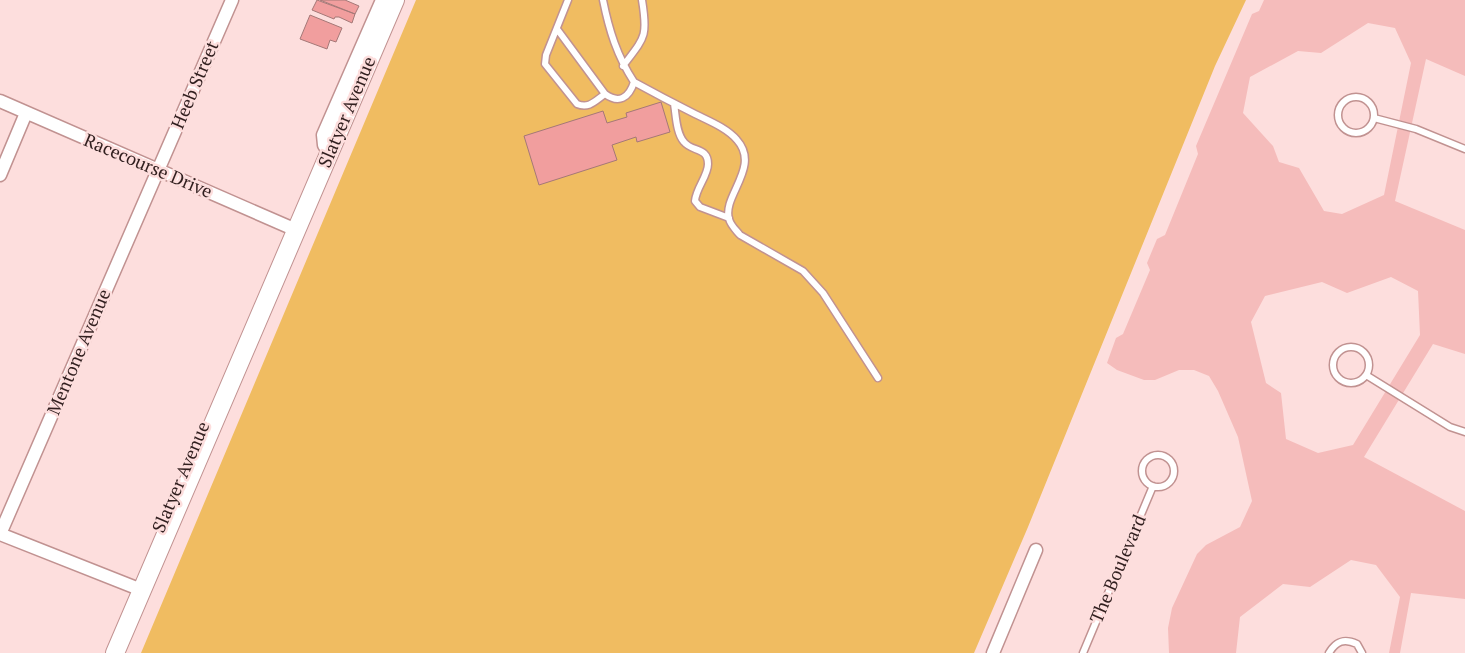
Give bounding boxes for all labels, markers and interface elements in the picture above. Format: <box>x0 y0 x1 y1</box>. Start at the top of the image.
street label: Heeb Street <box>165 37 224 132</box>
street label: Slatyer Avenue <box>312 52 380 171</box>
street label: Racecourse Drive <box>81 127 216 203</box>
street label: Mentone Avenue <box>41 285 115 418</box>
street label: Slatyer Avenue <box>146 417 214 536</box>
street label: The Boulevard <box>1083 511 1151 627</box>

